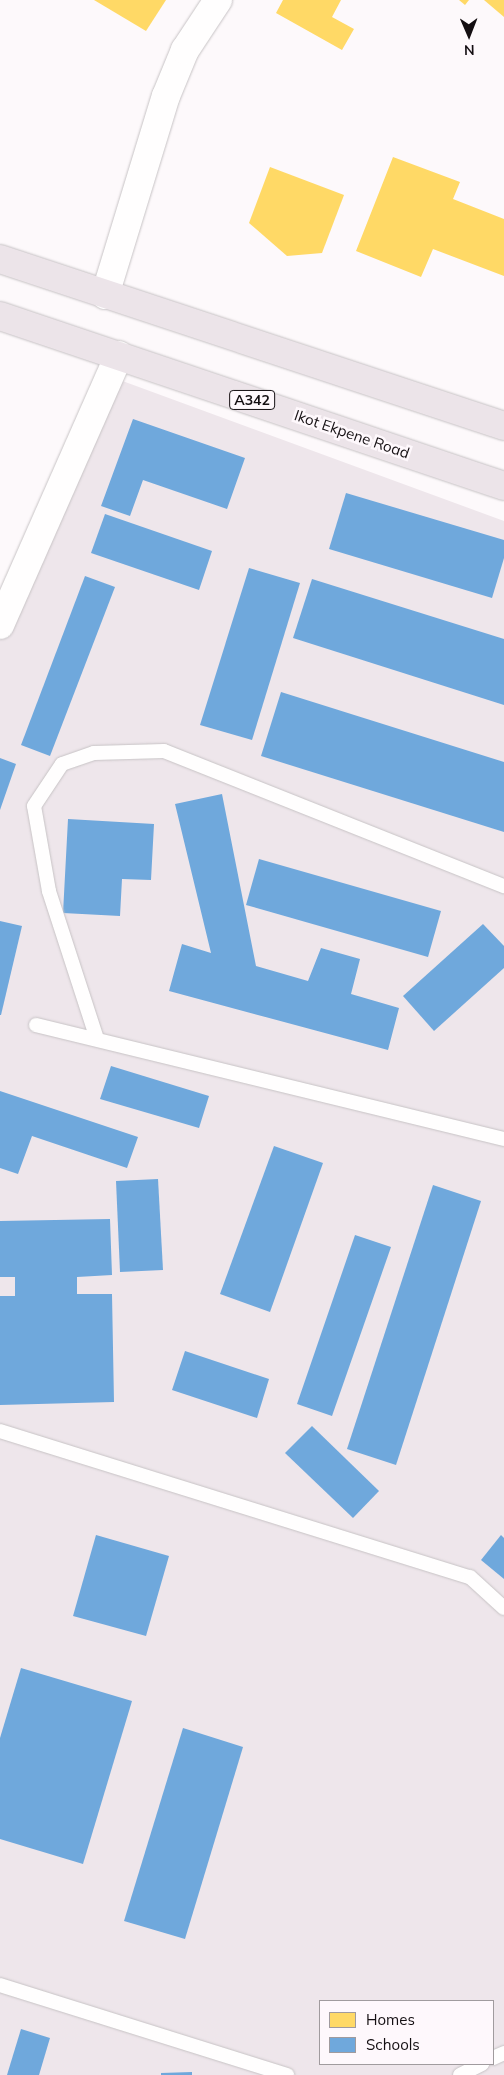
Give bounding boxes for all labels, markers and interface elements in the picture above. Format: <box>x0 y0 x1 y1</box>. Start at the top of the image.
north arrow <box>444 10 494 60</box>
text: N <box>464 41 475 59</box>
road number: A342 <box>228 388 276 412</box>
street label: Ikot Ekpene Road <box>292 406 412 462</box>
legend <box>319 2000 494 2065</box>
text: Homes <box>366 2010 415 2029</box>
text: Schools <box>366 2035 420 2054</box>

